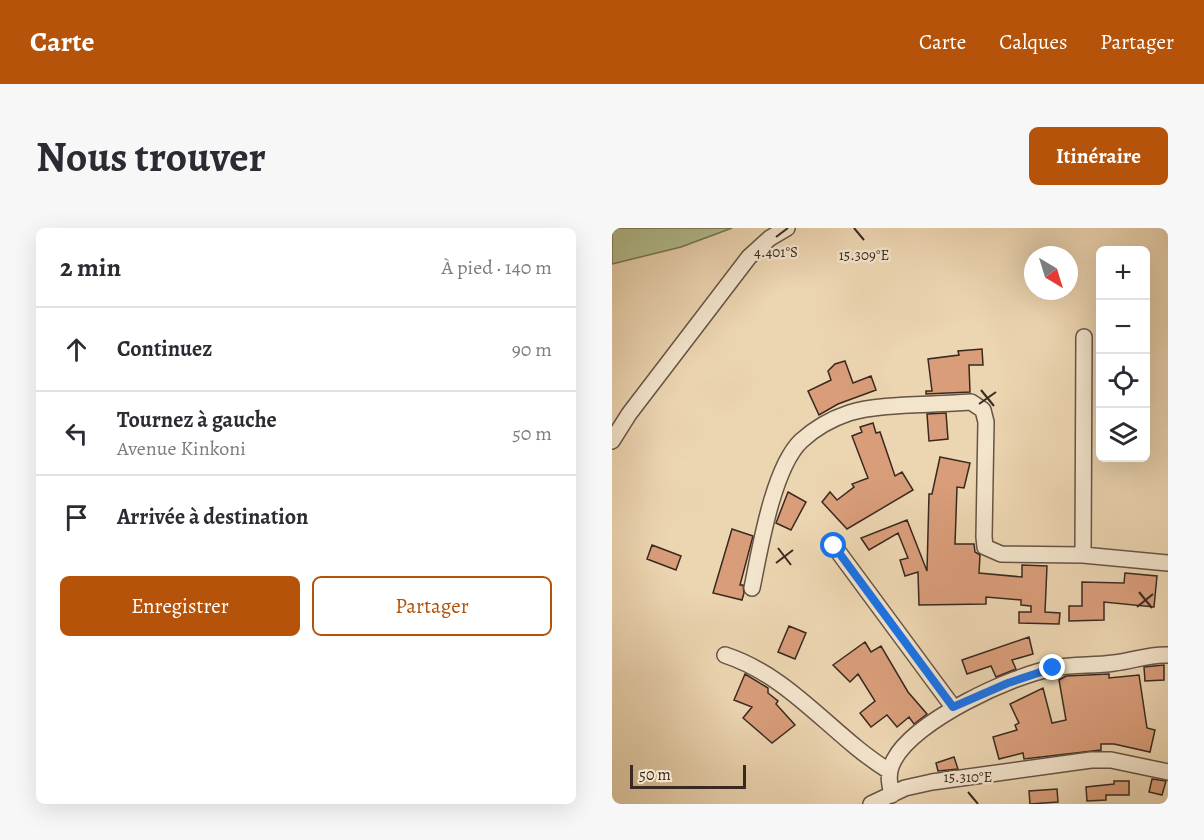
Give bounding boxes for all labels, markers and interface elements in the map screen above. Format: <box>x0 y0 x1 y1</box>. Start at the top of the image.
text: Carte <box>30 23 95 61</box>
text: Carte <box>919 28 966 56</box>
text: Calques <box>999 28 1067 56</box>
text: Partager <box>1100 28 1174 56</box>
button: Itinéraire <box>1029 127 1168 185</box>
text: Nous trouver <box>36 128 266 185</box>
text: 4.401°S <box>754 242 798 262</box>
text: 15.309°E <box>839 245 889 265</box>
north arrow <box>1024 246 1078 300</box>
map controls <box>1096 246 1150 462</box>
button: + <box>1096 246 1150 300</box>
text: 2 min <box>60 250 121 285</box>
text: À pied · 140 m <box>441 254 552 281</box>
button: − <box>1096 300 1150 354</box>
icon: ahead <box>60 333 93 366</box>
text: Continuez <box>117 334 212 364</box>
text: 90 m <box>512 336 552 363</box>
button: locate <box>1096 354 1150 408</box>
text: Tournez à gauche <box>117 405 277 435</box>
button: layers <box>1096 408 1150 462</box>
icon: left <box>60 417 93 450</box>
text: 50 m <box>512 420 552 447</box>
text: Avenue Kinkoni <box>117 435 246 462</box>
icon: arrive <box>60 501 93 534</box>
text: Arrivée à destination <box>117 502 308 532</box>
route start <box>820 532 846 558</box>
button: Enregistrer <box>60 576 300 636</box>
button: Partager <box>312 576 552 636</box>
route end <box>1039 654 1065 680</box>
scale bar <box>630 762 746 790</box>
text: 50 m <box>639 764 671 786</box>
text: 15.310°E <box>944 767 992 787</box>

